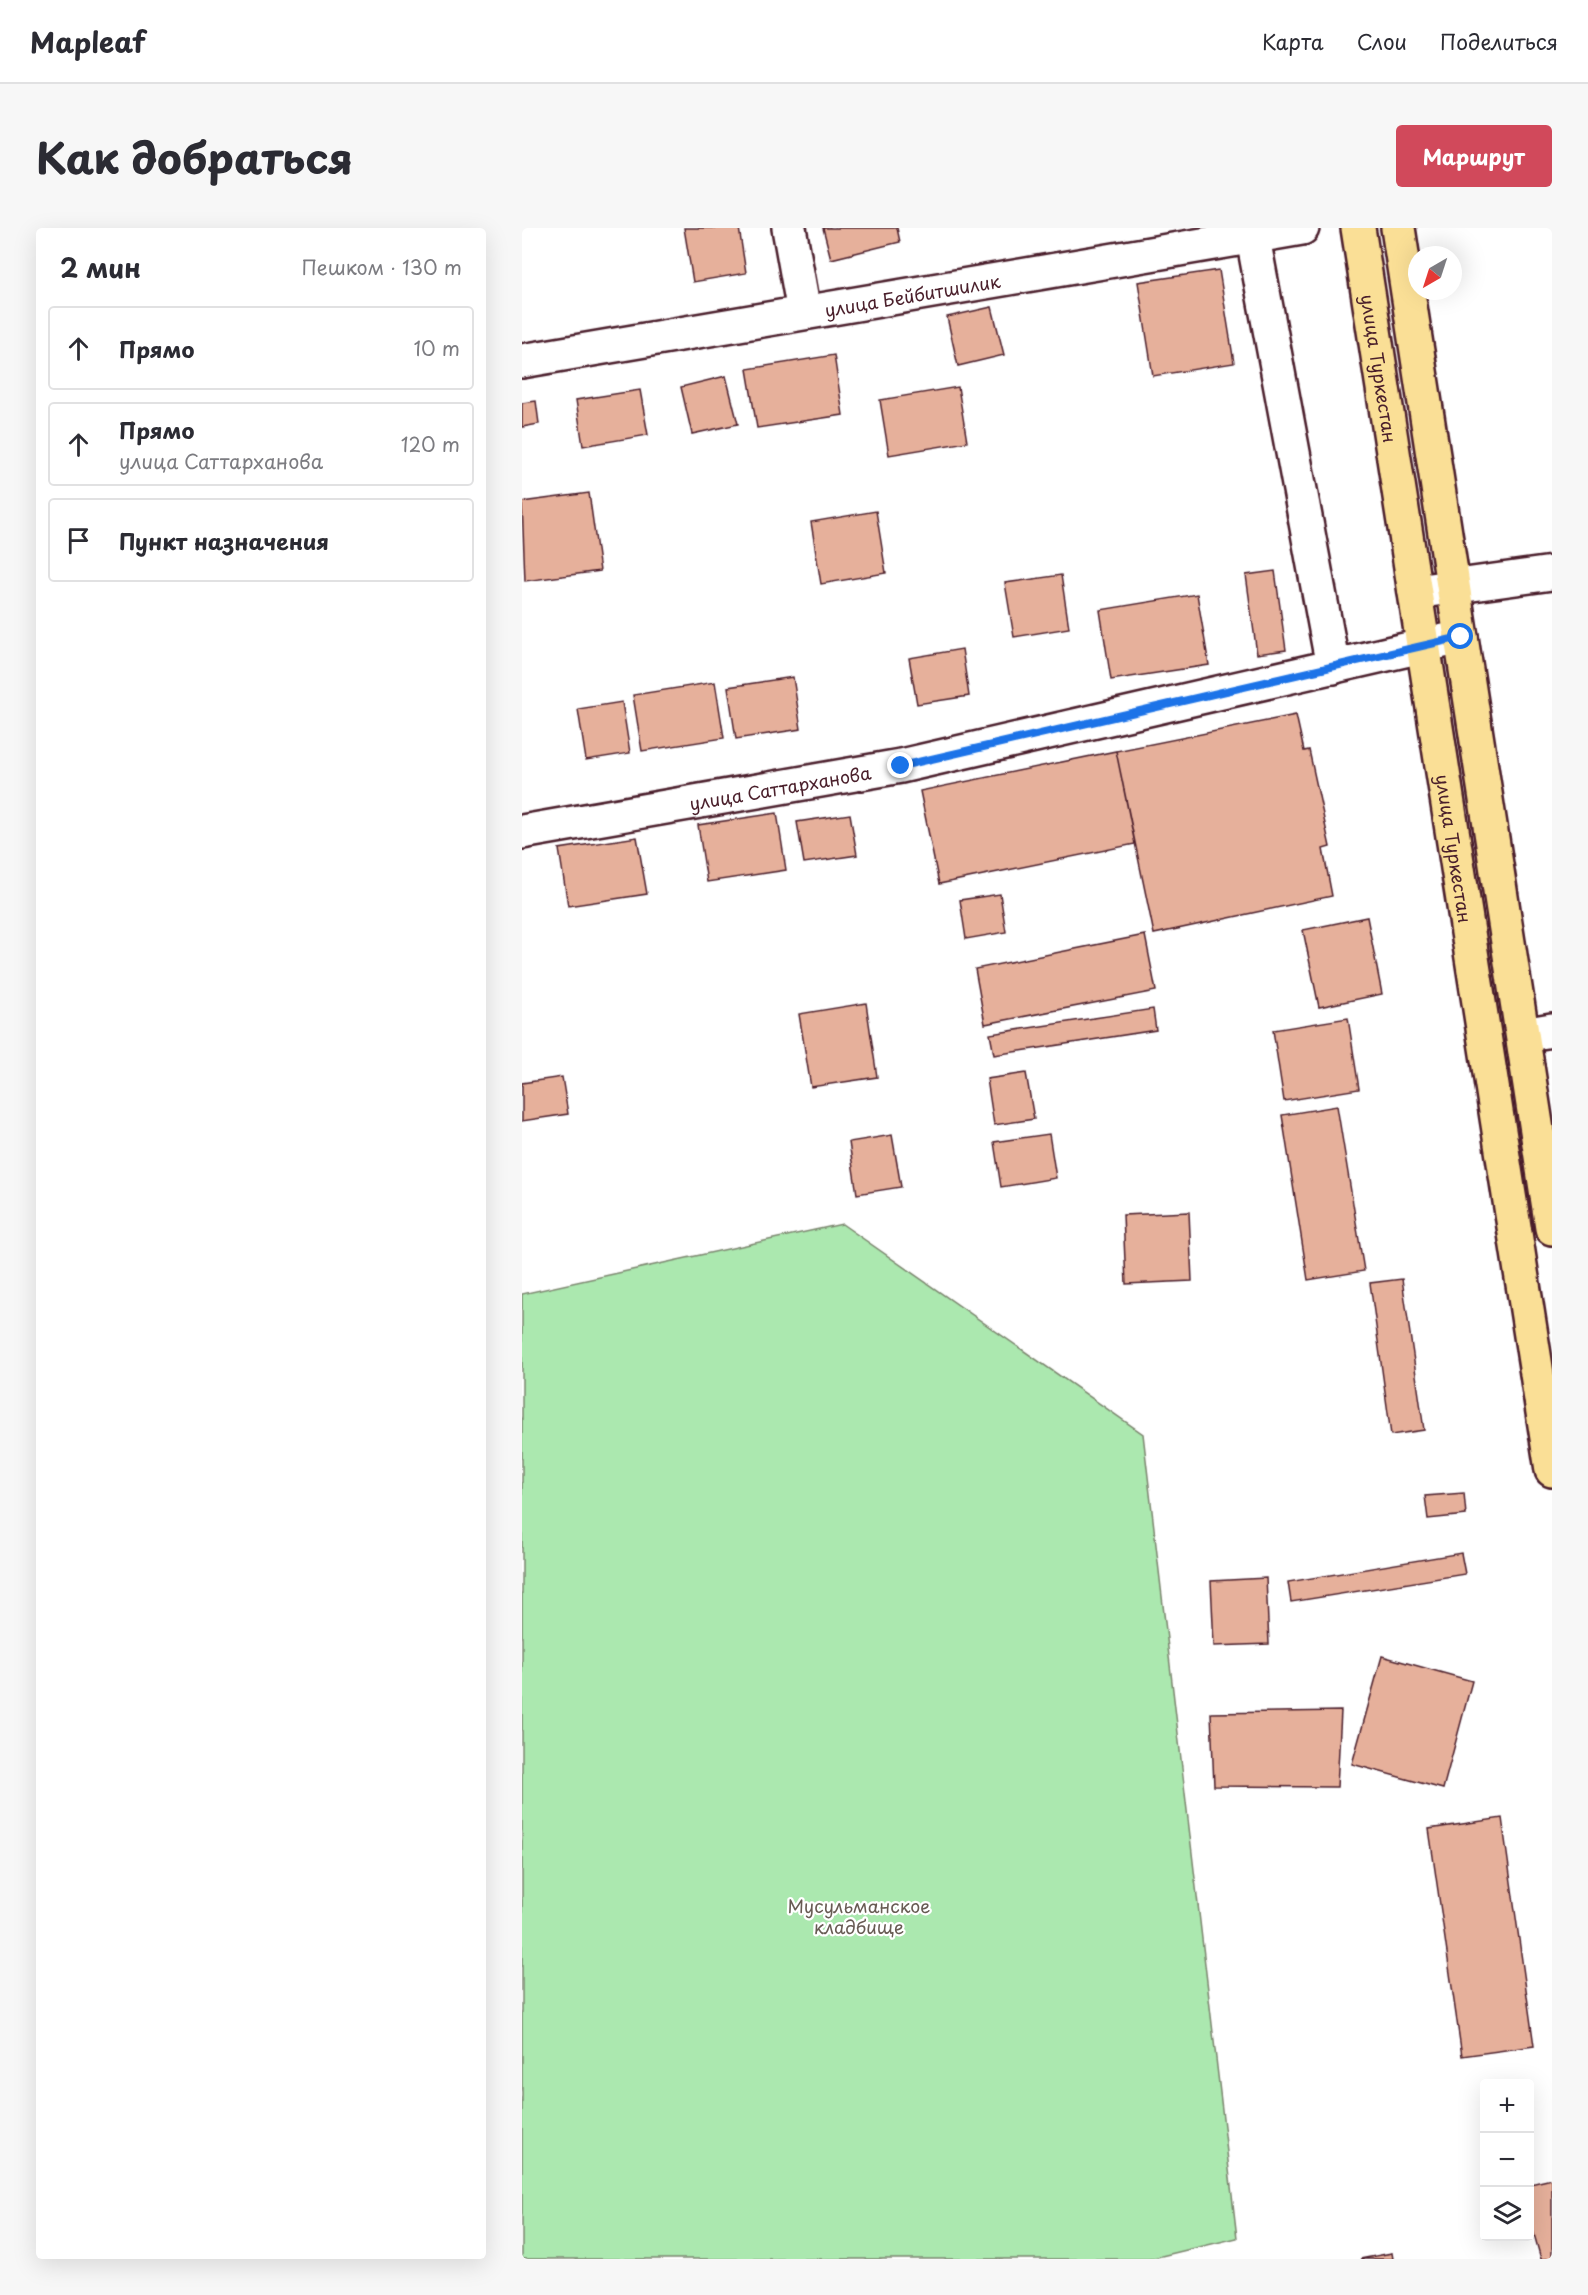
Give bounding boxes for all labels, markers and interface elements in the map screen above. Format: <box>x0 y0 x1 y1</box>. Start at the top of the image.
text: Mapleaf <box>30 20 146 63</box>
text: Карта <box>1262 25 1324 57</box>
text: Слои <box>1357 25 1407 57</box>
text: Поделиться <box>1440 25 1558 57</box>
text: Как добраться <box>36 125 353 188</box>
button: Маршрут <box>1396 125 1552 187</box>
north arrow <box>1408 246 1462 300</box>
text: 2 мин <box>60 248 141 287</box>
text: Пешком · 130 m <box>301 252 462 282</box>
street label: улица Бейбитшилик <box>822 266 1003 323</box>
street label: улица Туркестан <box>1355 292 1405 445</box>
icon: ahead <box>62 332 95 365</box>
text: Прямо <box>119 332 194 365</box>
text: 10 m <box>413 333 460 363</box>
text: Прямо <box>119 413 194 446</box>
icon: ahead <box>62 428 95 461</box>
text: 120 m <box>401 429 460 459</box>
text: улица Саттарханова <box>119 446 323 476</box>
icon: arrive <box>62 524 95 557</box>
text: Пункт назначения <box>119 524 329 557</box>
route start <box>1447 623 1473 649</box>
route end <box>887 752 913 778</box>
street label: улица Саттарханова <box>687 758 874 816</box>
street label: улица Туркестан <box>1430 772 1480 925</box>
park label: Мусульманское кладбище <box>788 1892 930 1940</box>
map controls <box>1480 2079 1534 2241</box>
button: + <box>1480 2079 1534 2133</box>
button: − <box>1480 2133 1534 2187</box>
button: layers <box>1480 2187 1534 2241</box>

